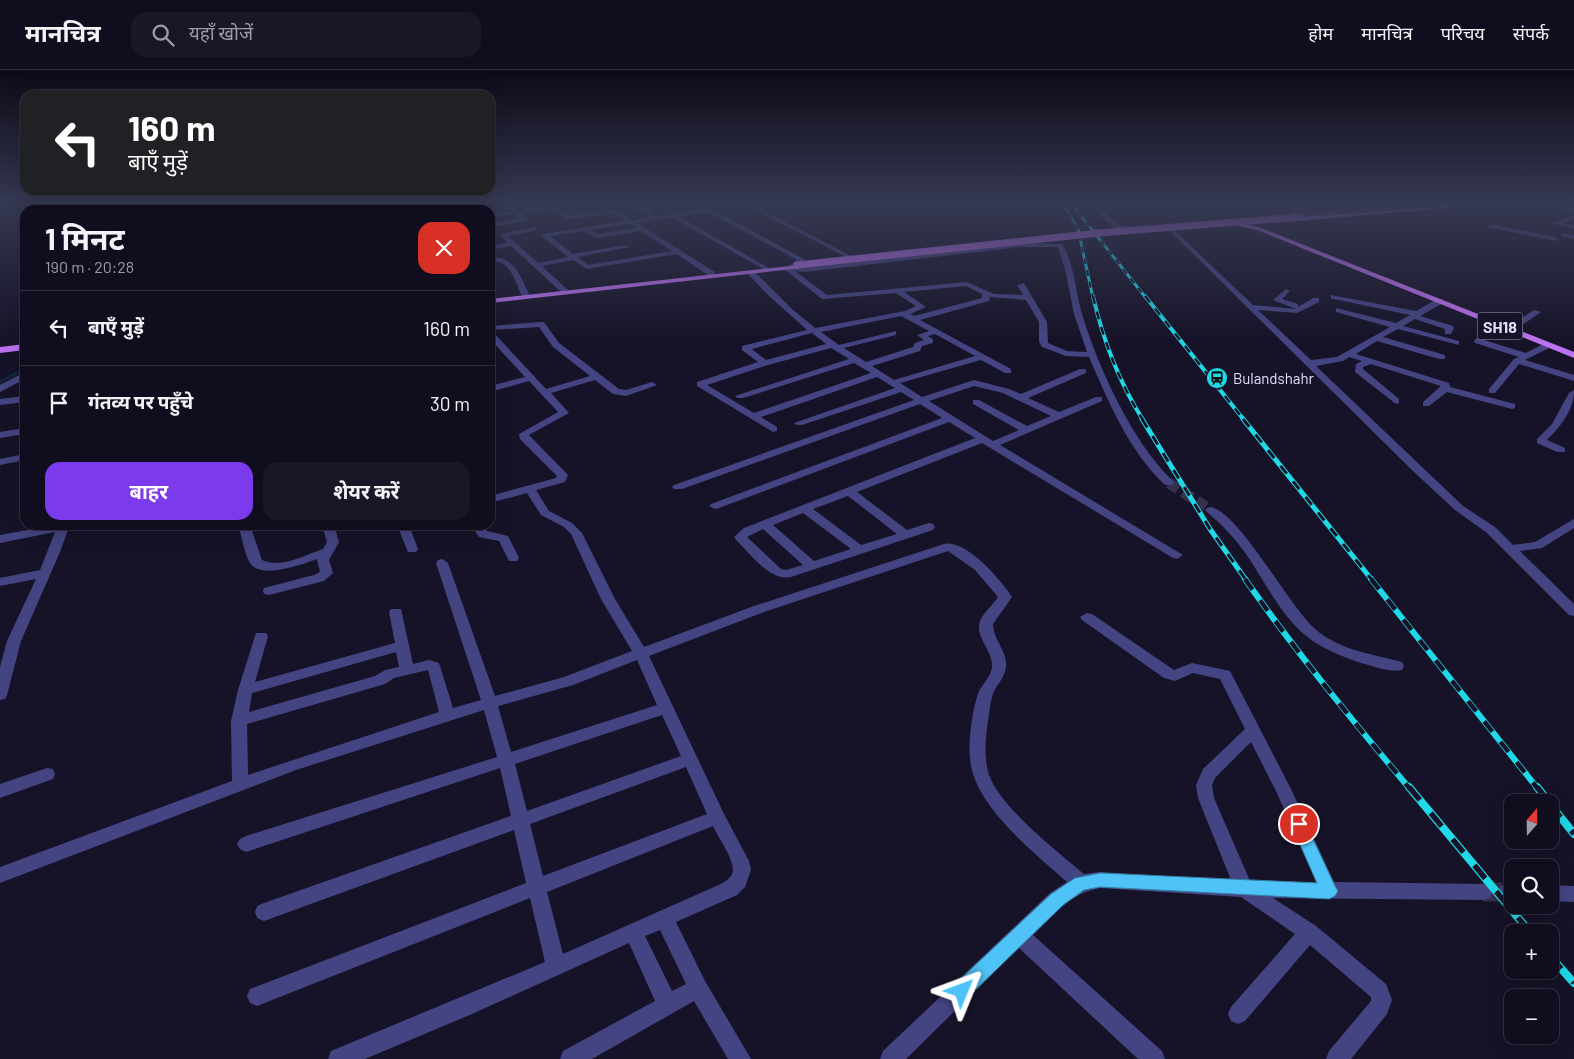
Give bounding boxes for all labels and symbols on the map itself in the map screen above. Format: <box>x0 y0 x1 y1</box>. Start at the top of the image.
road number: SH18 <box>1478 312 1522 340</box>
station icon: Bulandshahr <box>1205 366 1229 390</box>
place label: Bulandshahr <box>1233 369 1315 387</box>
north arrow <box>1504 794 1559 849</box>
pin <box>1278 803 1320 845</box>
position arrow <box>935 964 987 1016</box>

